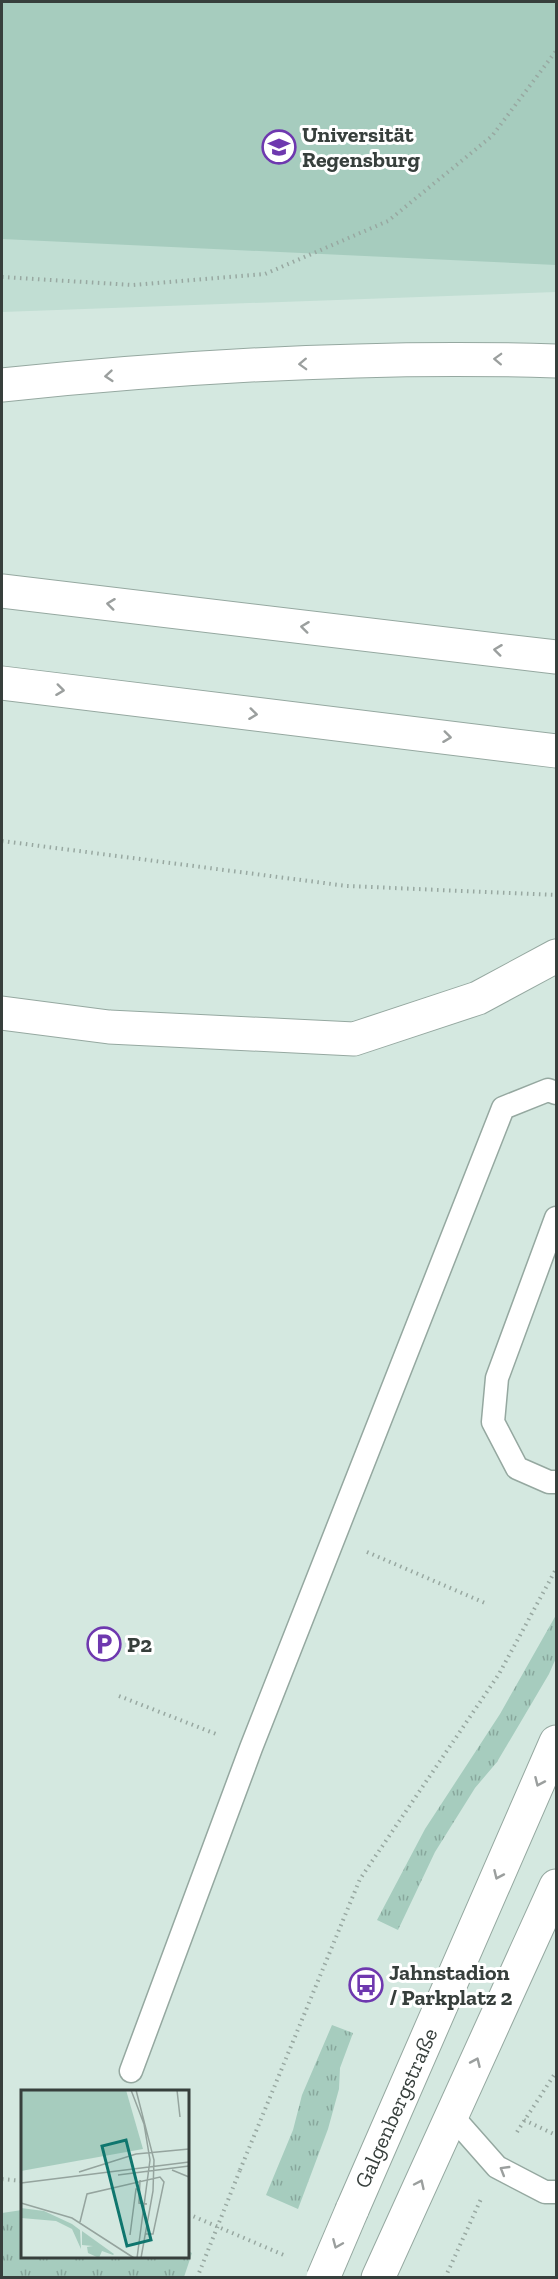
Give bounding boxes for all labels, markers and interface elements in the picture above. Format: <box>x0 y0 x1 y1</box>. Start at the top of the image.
place label: Universität Regensburg <box>302 121 420 173</box>
school or university icon: Universität Regensburg <box>261 129 297 165</box>
one-way arrow <box>494 352 503 365</box>
one-way arrow <box>299 357 308 370</box>
one-way arrow <box>104 370 113 383</box>
one-way arrow <box>107 598 116 610</box>
one-way arrow <box>300 621 309 633</box>
one-way arrow <box>494 644 503 656</box>
one-way arrow <box>55 683 64 696</box>
one-way arrow <box>249 707 258 719</box>
one-way arrow <box>442 730 451 743</box>
parking icon: P2 <box>86 1626 122 1662</box>
place label: P2 <box>127 1631 152 1658</box>
one-way arrow <box>534 1775 546 1786</box>
one-way arrow <box>493 1868 505 1879</box>
place label: Jahnstadion / Parkplatz 2 <box>389 1959 513 2011</box>
bus stop icon: Jahnstadion / Parkplatz 2 <box>348 1967 384 2003</box>
street label: Galgenbergstraße <box>349 2024 443 2192</box>
one-way arrow <box>469 2058 481 2069</box>
inset map <box>21 2090 189 2258</box>
one-way arrow <box>500 2165 510 2177</box>
one-way arrow <box>413 2180 425 2191</box>
one-way arrow <box>332 2237 344 2248</box>

